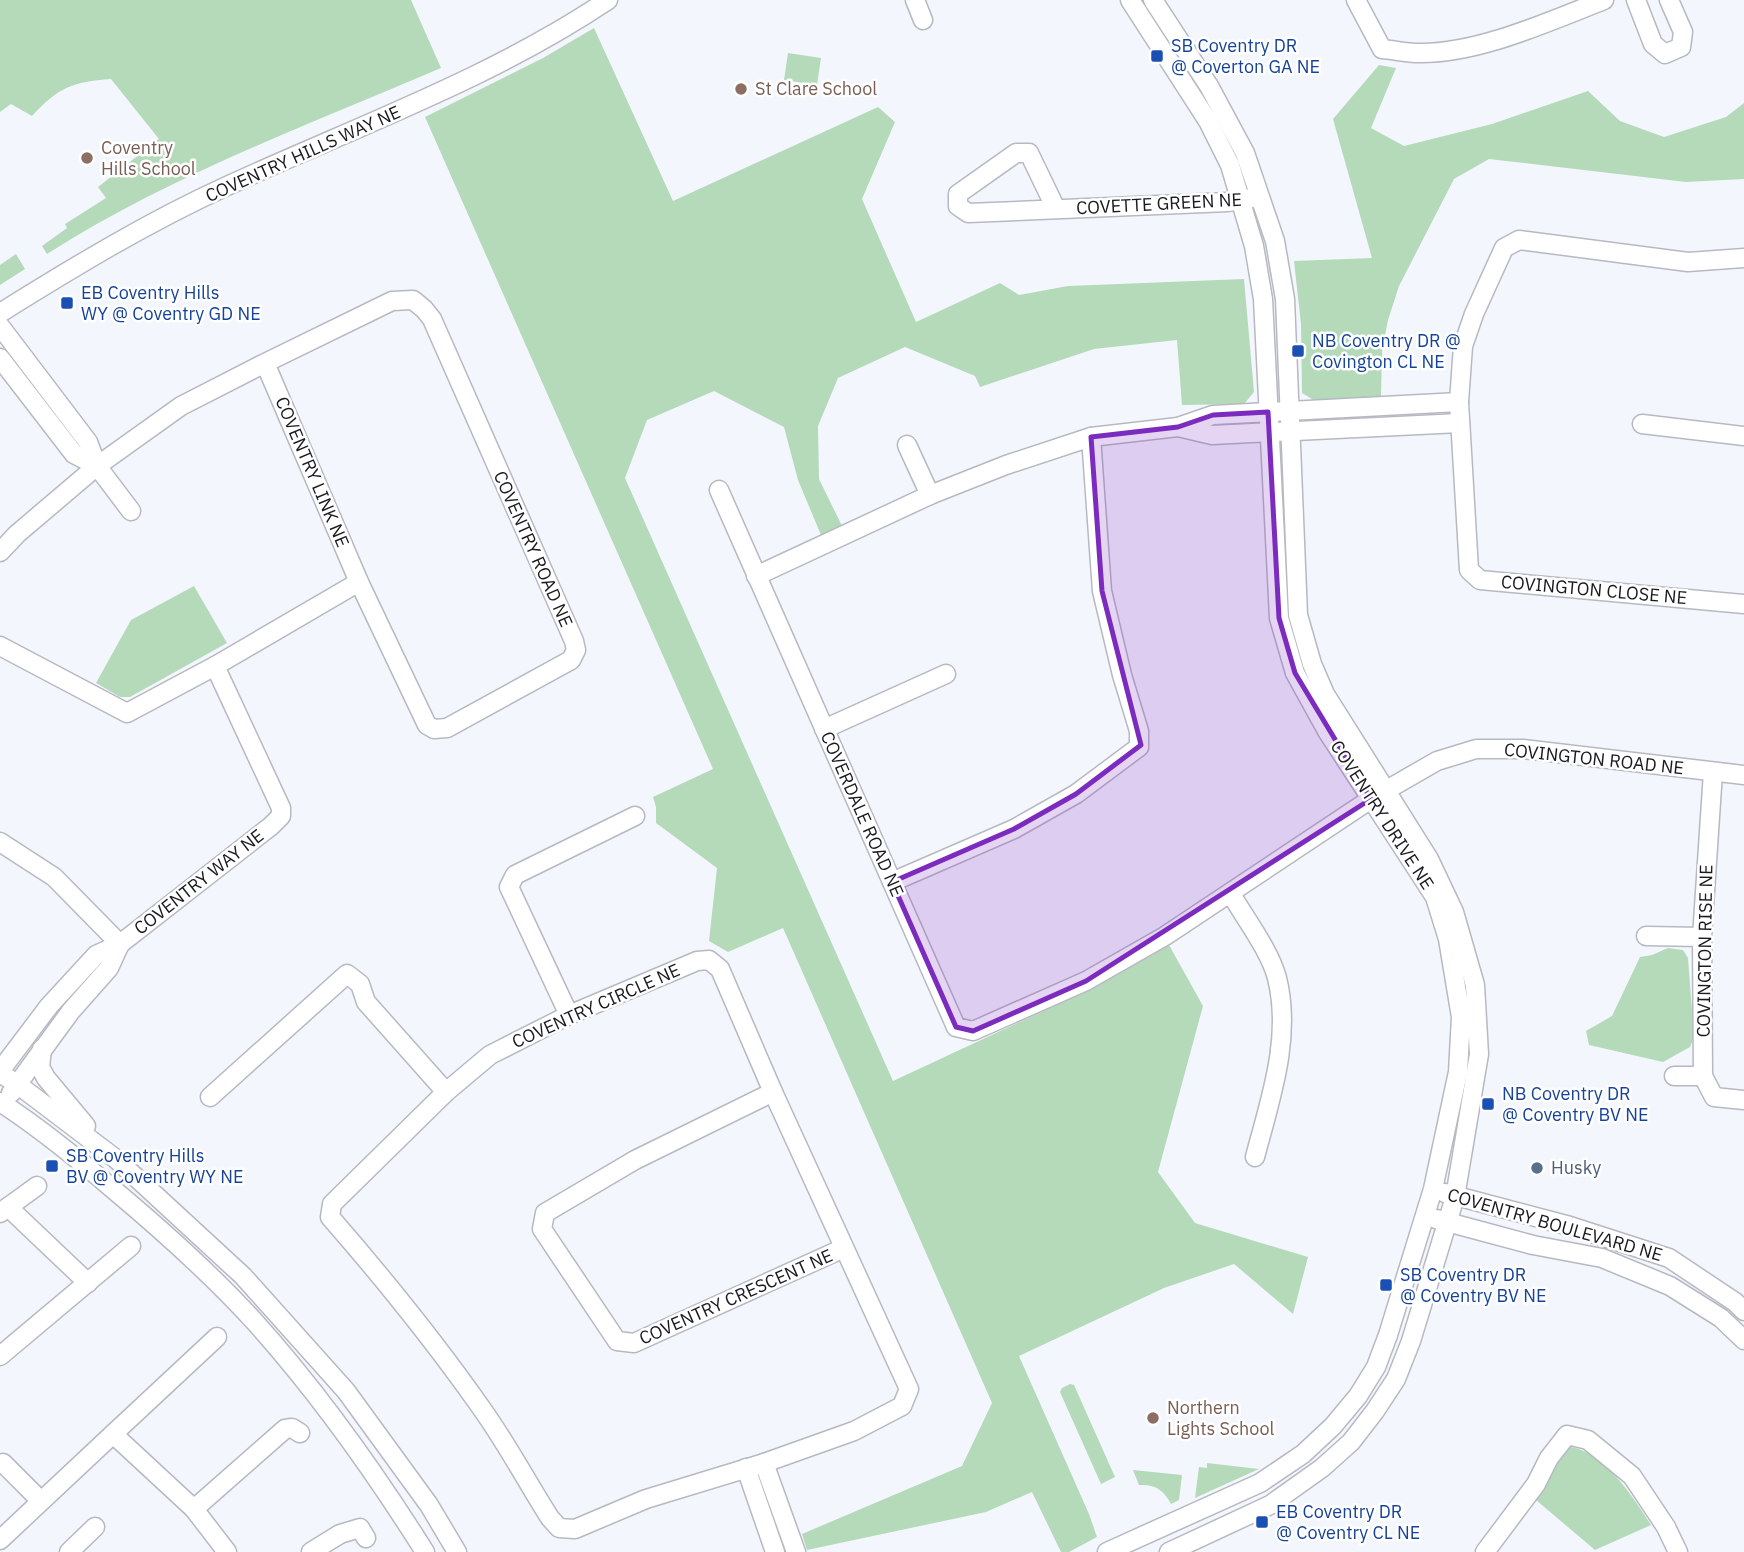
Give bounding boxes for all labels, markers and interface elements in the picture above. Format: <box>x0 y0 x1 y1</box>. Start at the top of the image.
place label: SB Coventry DR @ Coverton GA NE <box>1171 34 1320 78</box>
marker: SB Coventry DR @ Coverton GA NE <box>1149 48 1165 64</box>
place label: St Clare School <box>755 77 877 100</box>
marker: St Clare School <box>733 81 749 97</box>
street label: COVENTRY HILLS WAY NE <box>202 100 404 207</box>
place label: Coventry Hills School <box>101 136 196 180</box>
marker: Coventry Hills School <box>79 150 95 166</box>
street label: COVETTE GREEN NE <box>1076 188 1242 219</box>
place label: EB Coventry Hills WY @ Coventry GD NE <box>81 281 261 325</box>
marker: EB Coventry Hills WY @ Coventry GD NE <box>59 295 75 311</box>
place label: NB Coventry DR @ Covington CL NE <box>1312 329 1461 373</box>
marker: NB Coventry DR @ Covington CL NE <box>1290 343 1306 359</box>
street label: COVENTRY LINK NE <box>270 393 355 551</box>
street label: COVENTRY ROAD NE <box>489 467 578 631</box>
street label: COVINGTON CLOSE NE <box>1500 570 1688 609</box>
street label: COVERDALE ROAD NE <box>816 728 909 900</box>
street label: COVENTRY DRIVE NE <box>1326 736 1439 894</box>
street label: COVINGTON ROAD NE <box>1503 738 1685 779</box>
street label: COVENTRY WAY NE <box>129 824 268 939</box>
street label: COVINGTON RISE NE <box>1691 864 1718 1038</box>
street label: COVENTRY CIRCLE NE <box>508 958 683 1053</box>
place label: NB Coventry DR @ Coventry BV NE <box>1502 1082 1648 1126</box>
marker: NB Coventry DR @ Coventry BV NE <box>1480 1096 1496 1112</box>
place label: SB Coventry Hills BV @ Coventry WY NE <box>66 1144 243 1188</box>
place label: Husky <box>1551 1156 1601 1179</box>
marker: SB Coventry Hills BV @ Coventry WY NE <box>44 1158 60 1174</box>
marker: Husky <box>1529 1160 1545 1176</box>
street label: COVENTRY BOULEVARD NE <box>1445 1183 1665 1266</box>
street label: COVENTRY CRESCENT NE <box>635 1243 836 1350</box>
place label: SB Coventry DR @ Coventry BV NE <box>1400 1263 1546 1307</box>
marker: SB Coventry DR @ Coventry BV NE <box>1378 1277 1394 1293</box>
place label: Northern Lights School <box>1167 1396 1274 1440</box>
marker: Northern Lights School <box>1145 1410 1161 1426</box>
place label: EB Coventry DR @ Coventry CL NE <box>1276 1500 1420 1544</box>
marker: EB Coventry DR @ Coventry CL NE <box>1254 1514 1270 1530</box>

